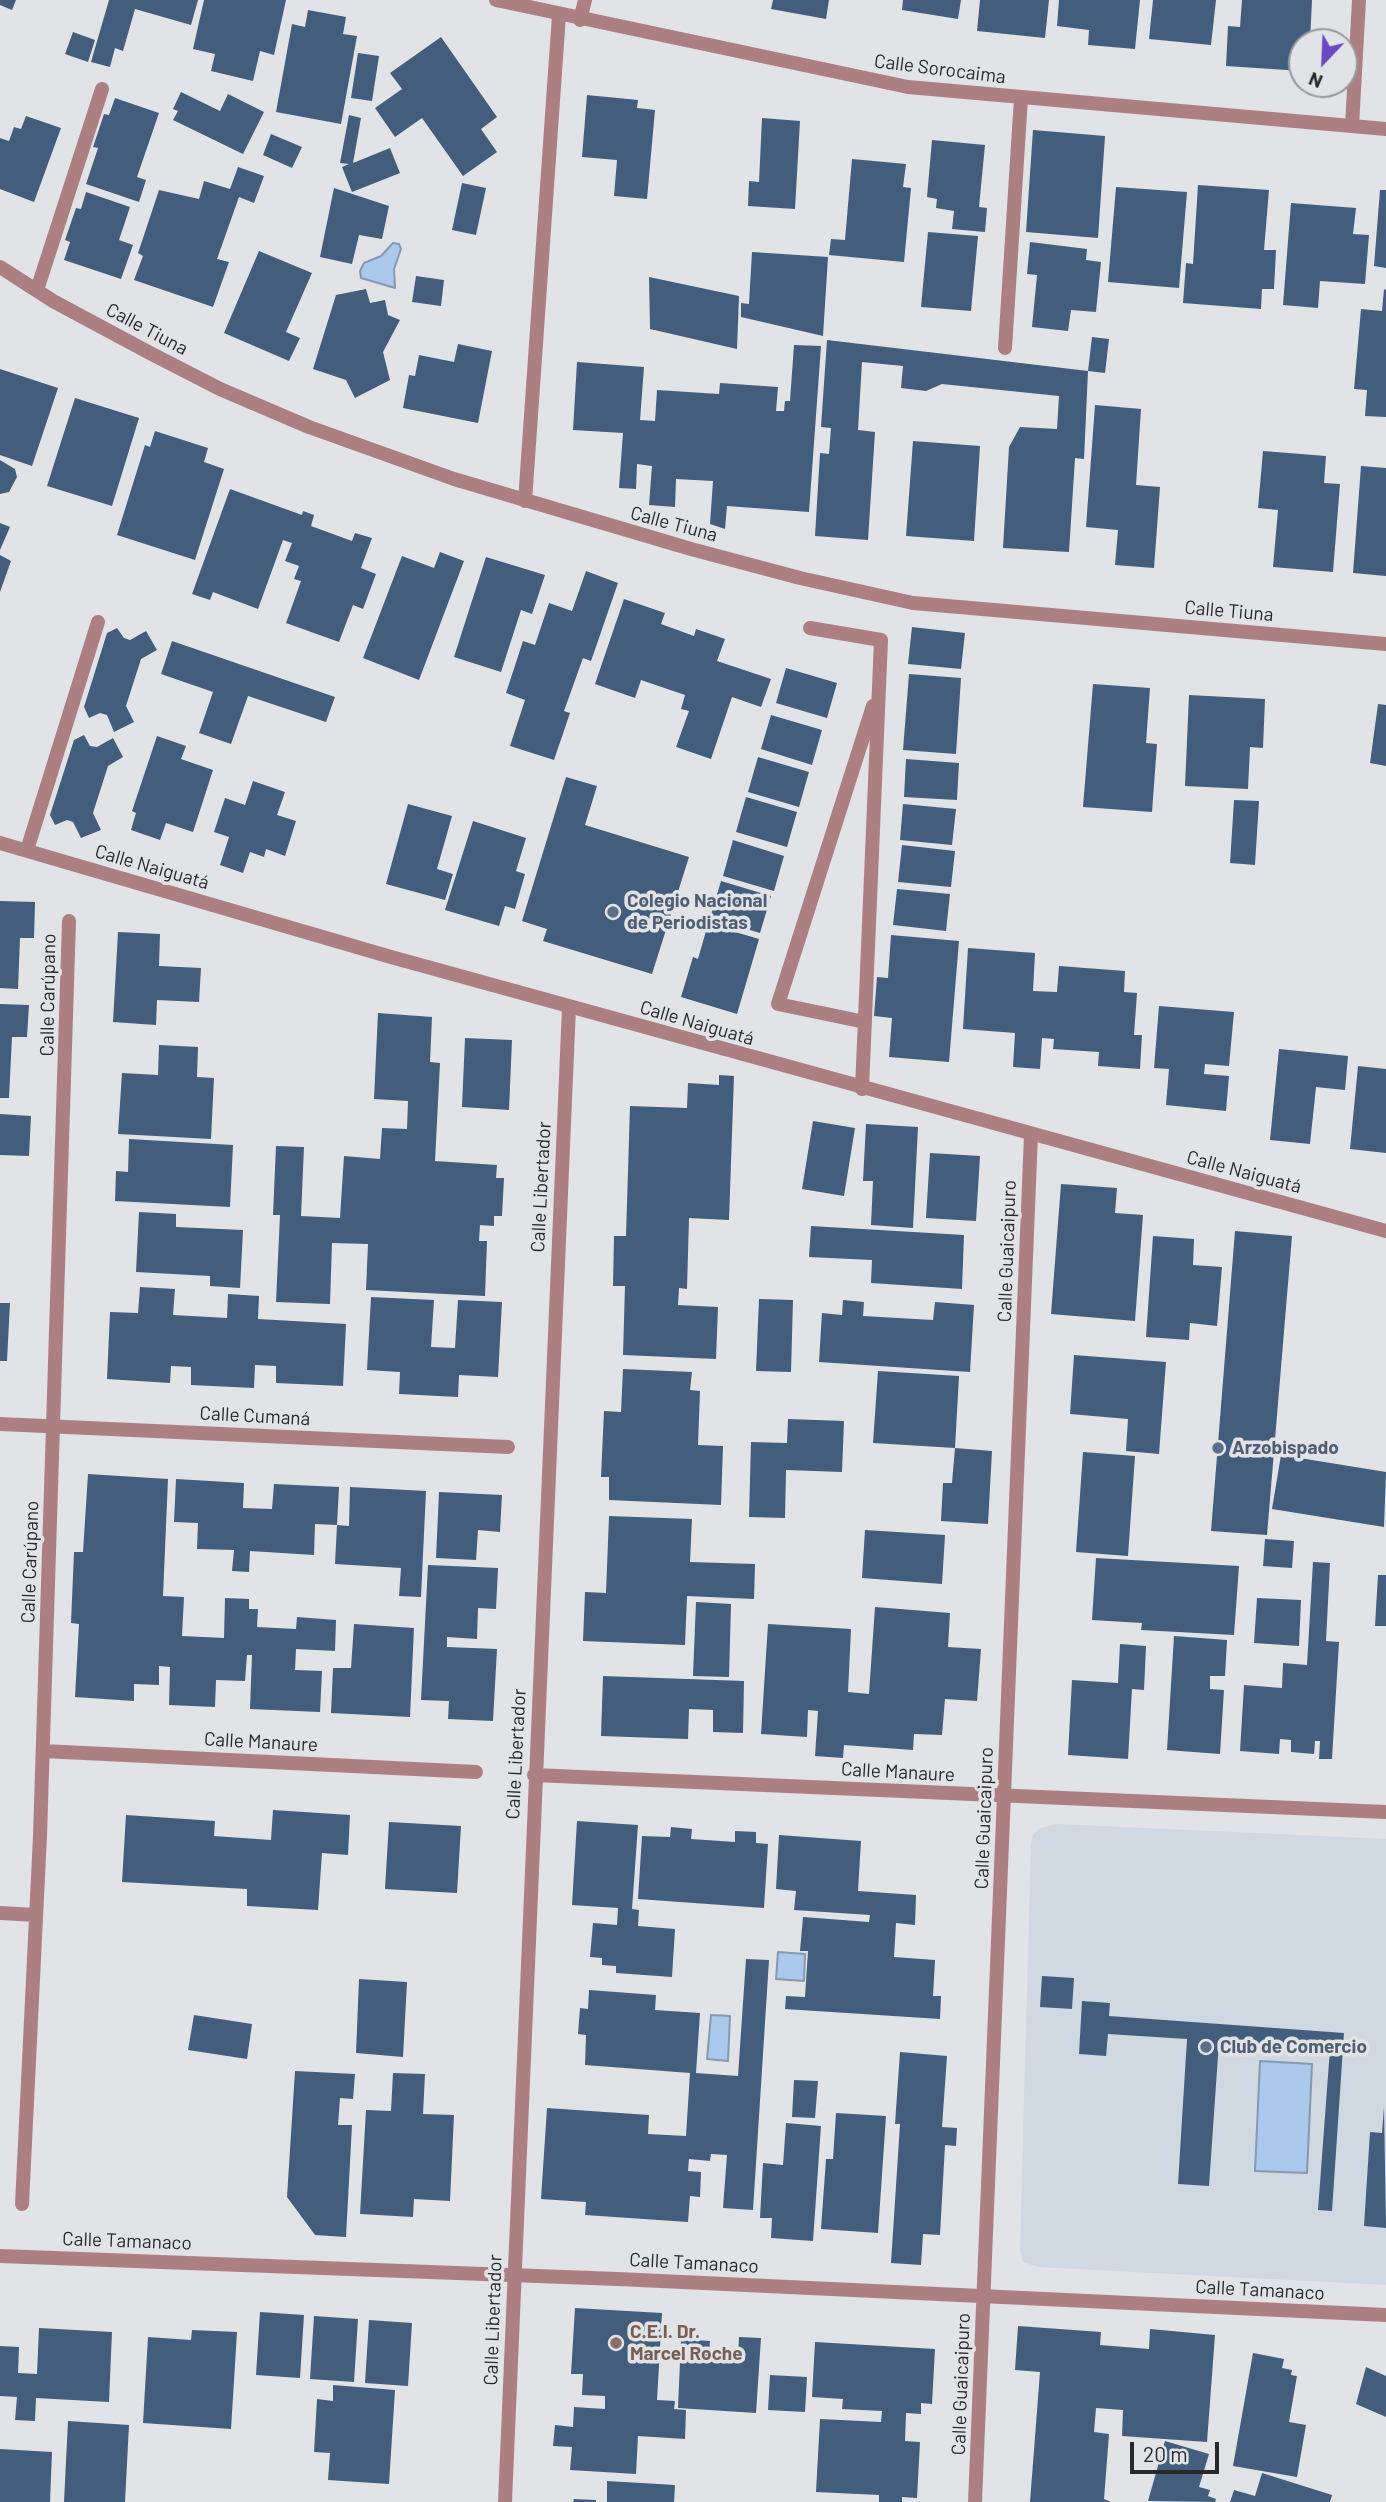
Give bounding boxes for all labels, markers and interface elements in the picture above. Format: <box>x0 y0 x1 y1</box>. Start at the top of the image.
north arrow <box>1288 28 1358 98</box>
street label: Calle Sorocaima <box>873 50 1007 88</box>
text: N <box>1305 68 1326 94</box>
street label: Calle Tiuna <box>102 298 192 360</box>
street label: Calle Tiuna <box>628 501 720 547</box>
street label: Calle Tiuna <box>1184 596 1274 626</box>
street label: Calle Naiguatá <box>92 840 212 894</box>
place label: Colegio Nacional de Periodistas <box>627 890 767 934</box>
marker: Colegio Nacional de Periodistas <box>605 904 621 920</box>
street label: Calle Carúpano <box>36 933 60 1057</box>
street label: Calle Naiguatá <box>637 996 757 1050</box>
street label: Calle Libertador <box>526 1121 556 1253</box>
street label: Calle Naiguatá <box>1184 1146 1304 1198</box>
street label: Calle Guaicaipuro <box>993 1179 1021 1323</box>
street label: Calle Cumaná <box>199 1402 311 1430</box>
place label: Arzobispado <box>1232 1437 1339 1459</box>
marker: Arzobispado <box>1210 1440 1226 1456</box>
street label: Calle Carúpano <box>16 1500 44 1624</box>
street label: Calle Libertador <box>501 1688 531 1820</box>
street label: Calle Manaure <box>203 1728 319 1756</box>
street label: Calle Guaicaipuro <box>970 1746 998 1890</box>
street label: Calle Manaure <box>840 1758 956 1786</box>
place label: Club de Comercio <box>1220 2036 1367 2058</box>
marker: Club de Comercio <box>1198 2039 1214 2055</box>
street label: Calle Tamanaco <box>62 2227 192 2255</box>
street label: Calle Tamanaco <box>629 2248 759 2278</box>
street label: Calle Libertador <box>479 2254 507 2386</box>
street label: Calle Tamanaco <box>1195 2275 1325 2305</box>
street label: Calle Guaicaipuro <box>947 2312 975 2456</box>
place label: C.E.I. Dr. Marcel Roche <box>630 2321 743 2365</box>
marker: C.E.I. Dr. Marcel Roche <box>608 2335 624 2351</box>
scale bar <box>1134 2428 1223 2472</box>
text: 20 m <box>1143 2441 1188 2466</box>

